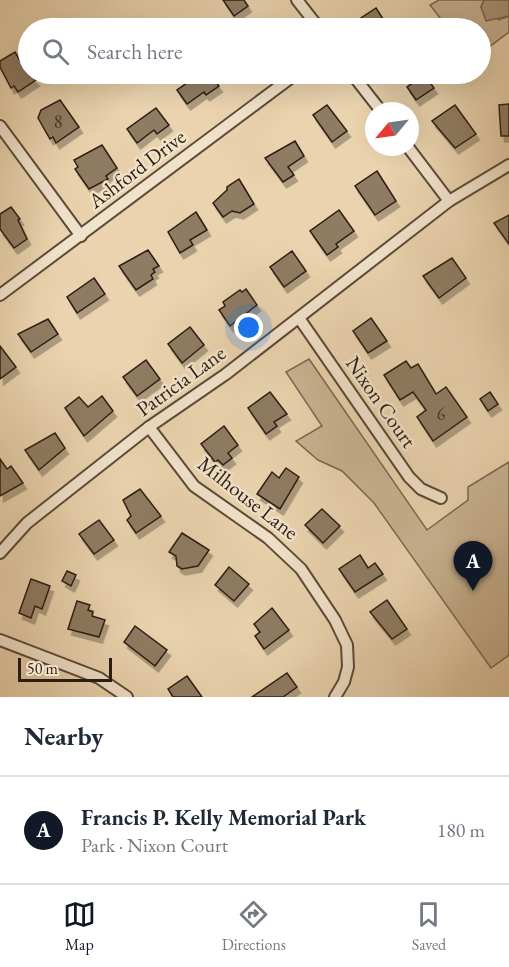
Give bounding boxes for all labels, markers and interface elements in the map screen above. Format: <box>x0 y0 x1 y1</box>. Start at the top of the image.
search box <box>18 18 491 84</box>
icon: search <box>39 35 72 68</box>
text: Search here <box>87 37 182 66</box>
north arrow <box>365 102 419 156</box>
house number: 8 <box>54 110 62 133</box>
street label: Ashford Drive <box>82 123 191 215</box>
your location <box>234 313 263 342</box>
street label: Patricia Lane <box>131 339 231 422</box>
street label: Nixon Court <box>340 351 423 453</box>
house number: 6 <box>437 402 446 425</box>
street label: Milhouse Lane <box>193 450 304 545</box>
pin: A <box>454 542 492 591</box>
scale bar <box>18 655 112 682</box>
text: 50 m <box>27 658 58 679</box>
text: Nearby <box>24 719 104 753</box>
text: Francis P. Kelly Memorial Park <box>81 803 366 832</box>
text: A <box>36 817 51 843</box>
text: 180 m <box>437 817 485 843</box>
text: Park · Nixon Court <box>81 832 228 858</box>
tab: Map <box>63 898 96 955</box>
tab: Directions <box>222 898 286 955</box>
tab: Saved <box>412 898 446 955</box>

